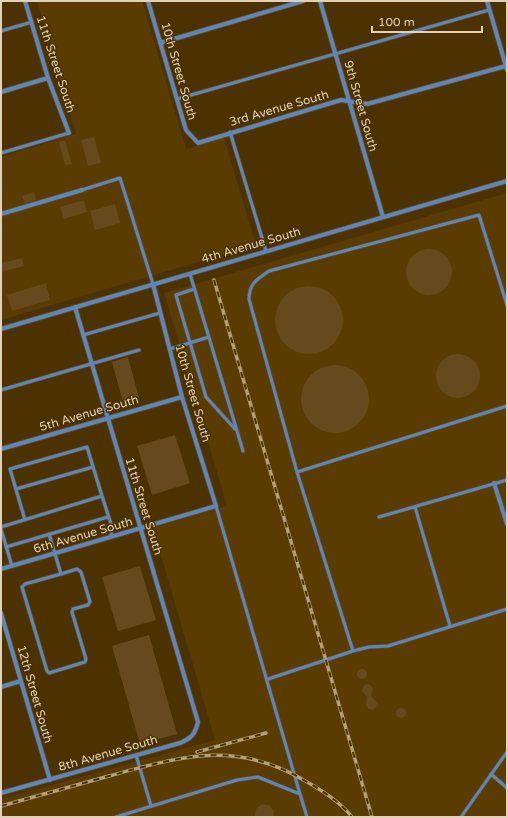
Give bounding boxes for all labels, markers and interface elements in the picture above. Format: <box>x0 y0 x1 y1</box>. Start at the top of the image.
scale bar <box>372 8 482 34</box>
street label: 11th Street South <box>34 14 78 114</box>
text: 100 m <box>378 15 415 29</box>
street label: 10th Street South <box>158 20 200 122</box>
street label: 9th Street South <box>341 59 381 153</box>
street label: 3rd Avenue South <box>228 87 330 129</box>
street label: 4th Avenue South <box>200 224 302 266</box>
street label: 10th Street South <box>172 342 214 444</box>
street label: 5th Avenue South <box>38 392 140 434</box>
street label: 11th Street South <box>122 455 166 557</box>
street label: 6th Avenue South <box>32 514 134 556</box>
street label: 12th Street South <box>14 643 56 745</box>
street label: 8th Avenue South <box>57 732 159 774</box>

